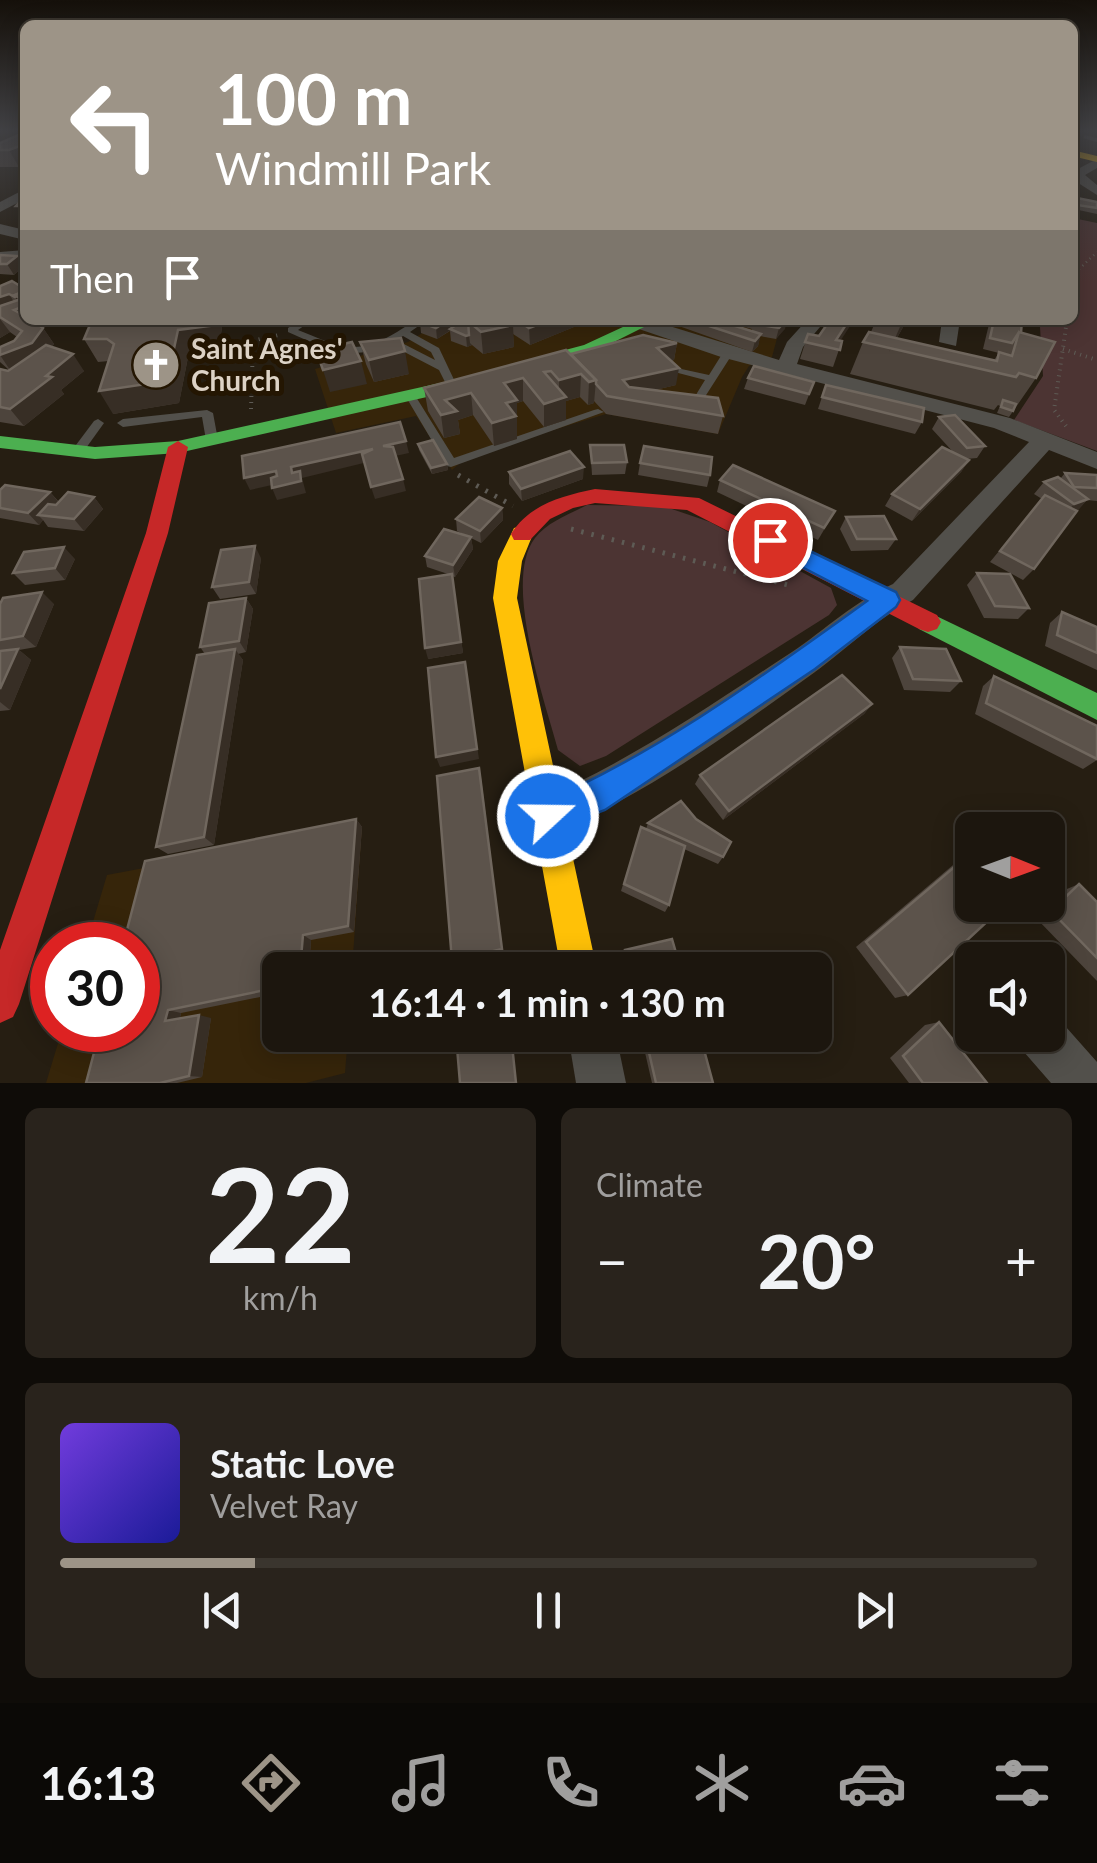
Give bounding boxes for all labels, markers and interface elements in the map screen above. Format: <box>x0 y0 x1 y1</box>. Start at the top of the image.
text: 100 m <box>215 56 412 140</box>
icon: left <box>50 60 180 190</box>
text: Windmill Park <box>215 141 491 195</box>
icon: arrive <box>155 250 210 305</box>
text: Then <box>50 255 135 301</box>
place label: Saint Agnes' Church <box>191 331 343 397</box>
church icon: Saint Agnes' Church <box>130 339 182 391</box>
pin <box>728 498 813 583</box>
icon: arrive <box>743 513 798 568</box>
position arrow <box>496 764 600 868</box>
north arrow <box>955 812 1065 922</box>
map controls <box>955 812 1065 1052</box>
speed limit sign: 30 <box>30 922 160 1052</box>
button: sound <box>955 942 1065 1052</box>
text: 16:14 · 1 min · 130 m <box>368 979 726 1025</box>
text: 22 <box>205 1135 356 1291</box>
text: Climate <box>596 1165 703 1204</box>
text: 20° <box>757 1215 876 1305</box>
text: − <box>596 1227 628 1293</box>
text: + <box>1005 1227 1037 1293</box>
text: km/h <box>243 1278 318 1317</box>
text: Static Love <box>210 1440 395 1486</box>
text: Velvet Ray <box>210 1486 358 1525</box>
icon: previous <box>195 1583 250 1638</box>
icon: pause <box>521 1583 576 1638</box>
icon: next <box>847 1583 902 1638</box>
icon: directions <box>236 1748 306 1818</box>
icon: music <box>386 1748 456 1818</box>
icon: phone <box>536 1748 606 1818</box>
icon: climate <box>687 1748 757 1818</box>
icon: car <box>837 1748 907 1818</box>
icon: filters <box>987 1748 1057 1818</box>
text: 16:13 <box>40 1756 156 1810</box>

